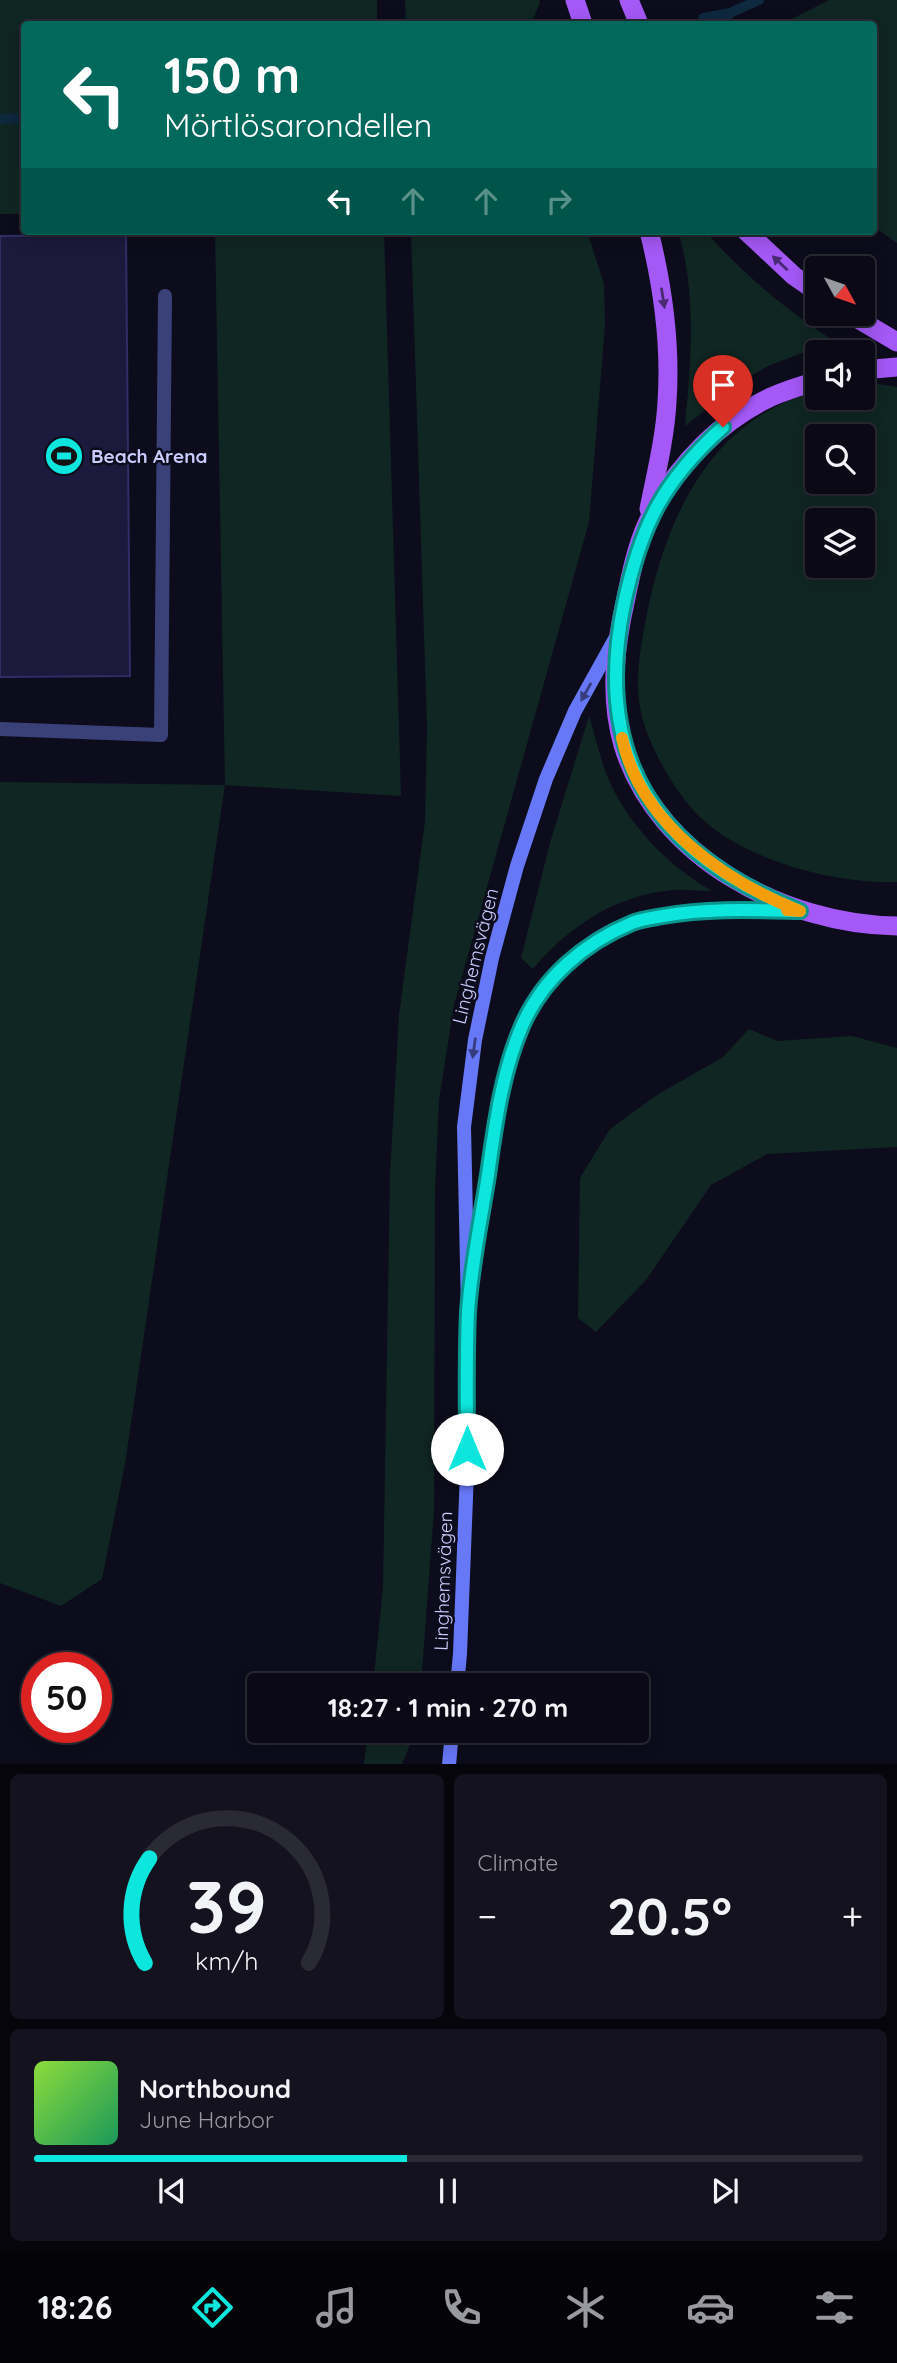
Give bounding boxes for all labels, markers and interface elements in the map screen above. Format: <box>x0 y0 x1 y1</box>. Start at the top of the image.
text: 150 m <box>164 44 300 105</box>
icon: left <box>49 49 140 140</box>
text: Mörtlösarondellen <box>164 105 432 145</box>
icon: left <box>321 182 359 220</box>
icon: ahead <box>394 182 432 220</box>
icon: ahead <box>467 182 505 220</box>
icon: right <box>540 182 578 220</box>
one-way arrow <box>772 256 789 272</box>
north arrow <box>805 256 875 326</box>
map controls <box>805 256 875 578</box>
one-way arrow <box>658 287 669 309</box>
button: sound <box>805 340 875 410</box>
pin <box>693 355 753 427</box>
icon: arrive <box>704 366 742 404</box>
button: search <box>805 424 875 494</box>
sports icon: Beach Arena <box>43 435 85 477</box>
place label: Beach Arena <box>91 444 207 468</box>
button: layers <box>805 508 875 578</box>
one-way arrow <box>580 682 592 702</box>
street label: Linghemsvägen <box>446 885 504 1027</box>
one-way arrow <box>468 1037 479 1059</box>
position arrow <box>430 1412 504 1486</box>
street label: Linghemsvägen <box>429 1511 457 1651</box>
speed limit sign: 50 <box>21 1652 112 1743</box>
text: 18:27 · 1 min · 270 m <box>328 1691 568 1724</box>
text: Climate <box>478 1848 558 1877</box>
text: 39 <box>187 1860 267 1951</box>
text: 20.5° <box>607 1883 732 1948</box>
text: − <box>478 1892 497 1940</box>
text: + <box>842 1892 863 1940</box>
text: km/h <box>195 1944 258 1975</box>
text: Northbound <box>139 2072 291 2105</box>
text: June Harbor <box>139 2105 274 2134</box>
icon: previous <box>153 2172 191 2210</box>
icon: pause <box>429 2172 467 2210</box>
icon: next <box>706 2172 744 2210</box>
icon: directions <box>188 2283 237 2332</box>
icon: music <box>312 2283 361 2332</box>
icon: phone <box>437 2283 486 2332</box>
icon: climate <box>561 2283 610 2332</box>
icon: car <box>686 2283 735 2332</box>
icon: filters <box>810 2283 859 2332</box>
text: 18:26 <box>38 2287 112 2327</box>

